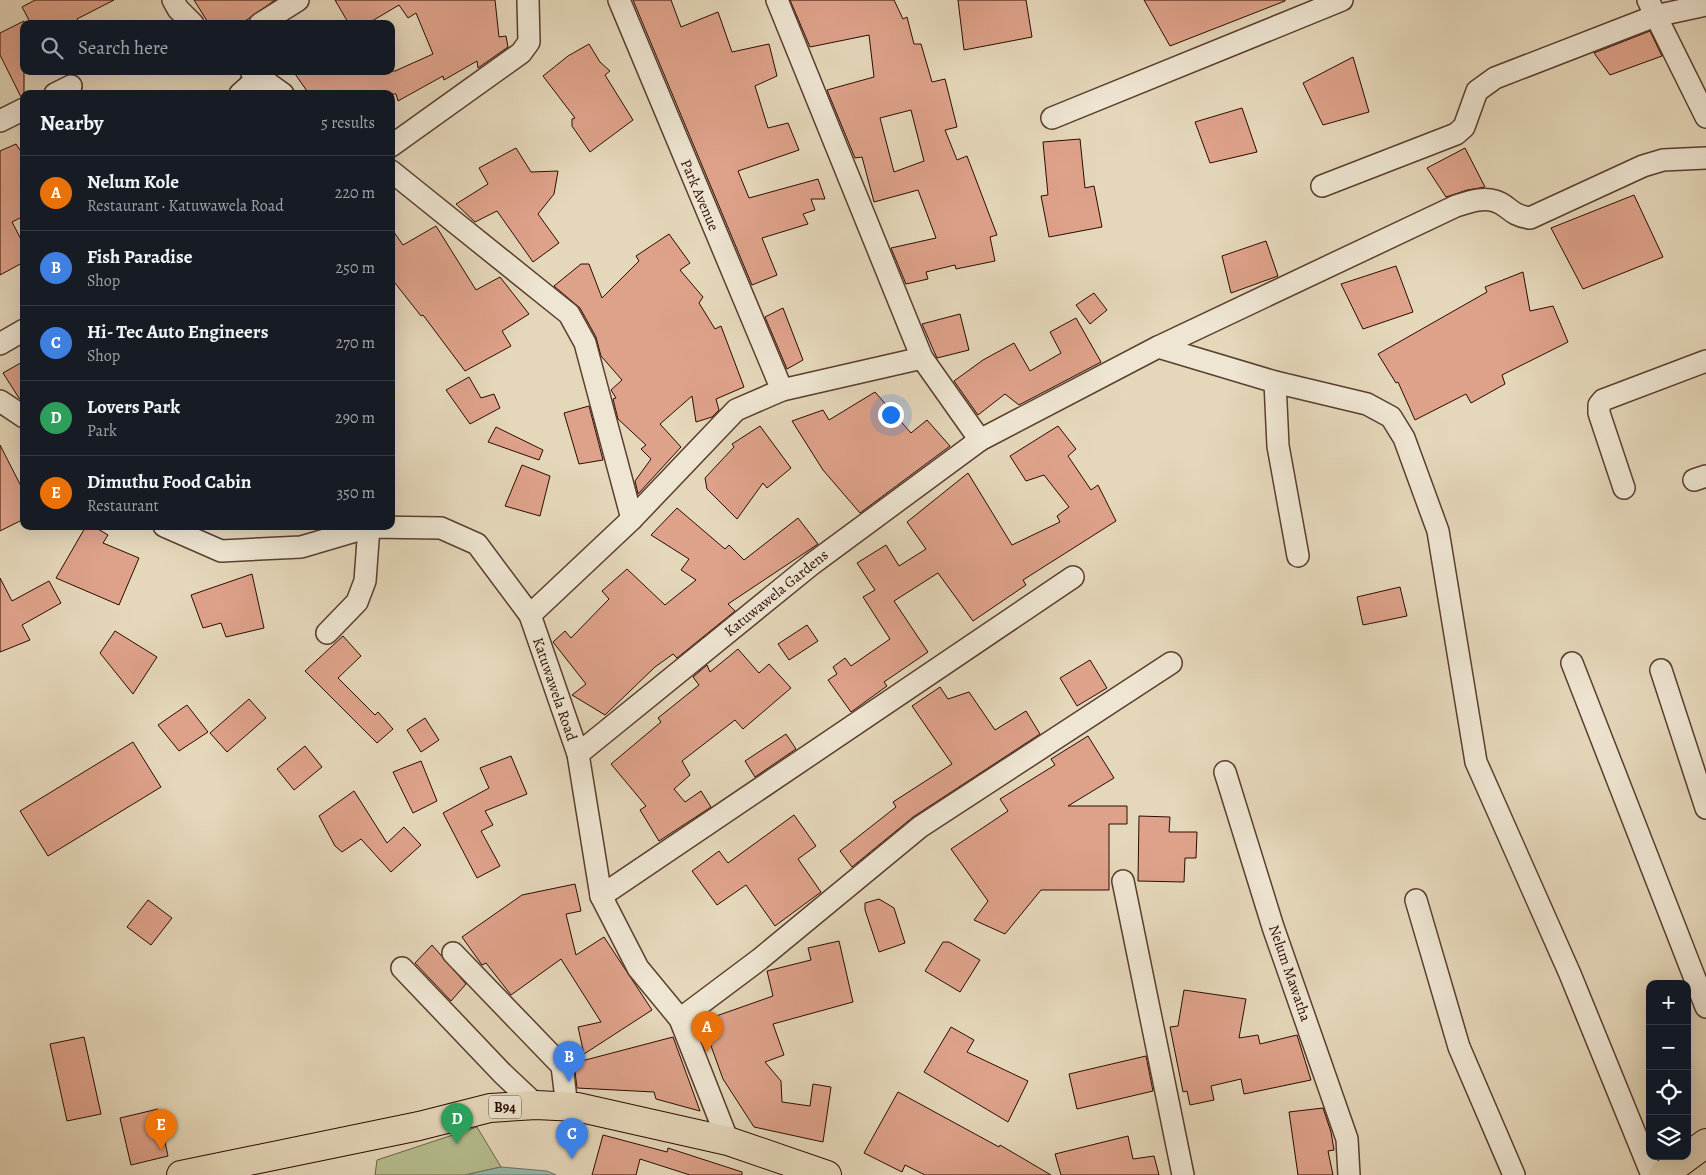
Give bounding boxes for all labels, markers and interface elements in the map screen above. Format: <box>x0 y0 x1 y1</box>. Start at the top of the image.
search box <box>20 20 395 75</box>
icon: search <box>38 34 66 62</box>
text: Search here <box>78 35 168 61</box>
text: Nearby <box>40 109 103 137</box>
text: 5 results <box>321 112 375 134</box>
street label: Park Avenue <box>676 156 724 234</box>
text: Nelum Kole <box>87 169 179 195</box>
text: A <box>51 182 61 204</box>
text: 220 m <box>335 182 375 204</box>
text: Restaurant · Katuwawela Road <box>87 195 284 217</box>
text: Fish Paradise <box>87 244 192 270</box>
text: B <box>51 257 61 279</box>
text: 250 m <box>336 257 375 279</box>
text: Shop <box>87 270 120 292</box>
text: Hi- Tec Auto Engineers <box>87 319 268 345</box>
text: C <box>51 332 61 354</box>
text: 270 m <box>336 332 375 354</box>
text: Shop <box>87 345 120 367</box>
text: Lovers Park <box>87 394 180 420</box>
your location <box>878 402 904 428</box>
text: D <box>50 407 62 429</box>
text: 290 m <box>335 407 375 429</box>
text: Park <box>87 420 117 442</box>
text: Dimuthu Food Cabin <box>87 469 251 495</box>
text: E <box>51 482 61 504</box>
text: 350 m <box>336 482 375 504</box>
text: Restaurant <box>87 495 159 517</box>
street label: Katuwawela Gardens <box>720 545 832 641</box>
street label: Katuwawela Road <box>528 635 582 744</box>
street label: Nelum Mawatha <box>1264 922 1316 1024</box>
map controls <box>1646 980 1691 1160</box>
button: + <box>1646 980 1691 1025</box>
pin: A <box>691 1011 723 1052</box>
button: − <box>1646 1025 1691 1070</box>
pin: B <box>553 1041 585 1082</box>
button: locate <box>1646 1070 1691 1115</box>
road number: B94 <box>489 1096 521 1118</box>
pin: D <box>441 1103 473 1144</box>
pin: E <box>145 1109 177 1150</box>
button: layers <box>1646 1115 1691 1160</box>
pin: C <box>556 1118 588 1159</box>

